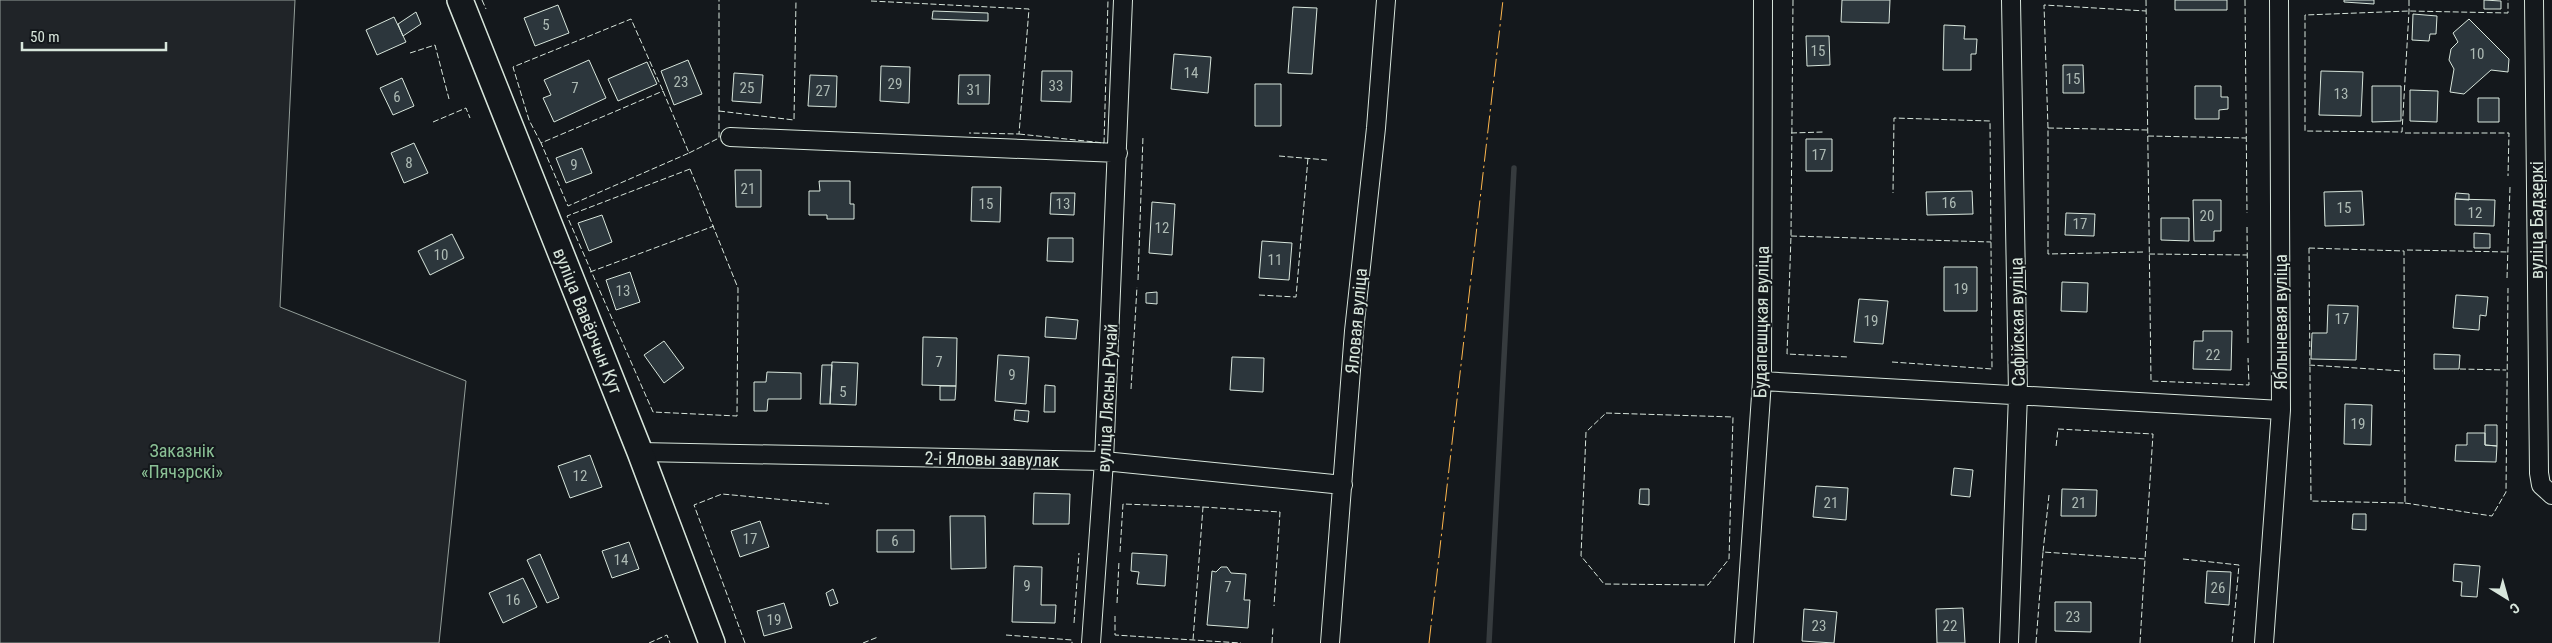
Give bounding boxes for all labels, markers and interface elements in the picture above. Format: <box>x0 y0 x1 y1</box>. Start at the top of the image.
house number: 5 <box>542 16 550 34</box>
scale bar <box>22 20 166 52</box>
text: 50 m <box>30 28 60 46</box>
house number: 15 <box>1811 42 1825 60</box>
house number: 10 <box>2470 45 2484 63</box>
house number: 14 <box>1184 64 1198 82</box>
house number: 15 <box>2066 70 2080 88</box>
house number: 23 <box>674 73 688 91</box>
house number: 29 <box>888 75 902 93</box>
house number: 33 <box>1049 77 1063 95</box>
house number: 7 <box>571 79 579 97</box>
house number: 25 <box>740 79 754 97</box>
house number: 31 <box>967 81 981 99</box>
house number: 27 <box>816 82 830 100</box>
house number: 13 <box>2334 85 2348 103</box>
house number: 6 <box>393 88 401 106</box>
house number: 17 <box>1812 146 1826 164</box>
house number: 8 <box>405 154 413 172</box>
house number: 9 <box>570 156 578 174</box>
street label: вуліца Бадзеркі <box>2526 161 2547 279</box>
house number: 21 <box>741 180 755 198</box>
house number: 16 <box>1942 194 1956 212</box>
house number: 15 <box>979 195 993 213</box>
house number: 13 <box>1056 195 1070 213</box>
house number: 15 <box>2337 199 2351 217</box>
house number: 12 <box>2468 204 2482 222</box>
house number: 20 <box>2200 207 2214 225</box>
house number: 17 <box>2073 215 2087 233</box>
house number: 12 <box>1155 219 1169 237</box>
street label: вуліца Вавёрчын Кут <box>549 245 627 397</box>
house number: 10 <box>434 246 448 264</box>
street label: Будапешцкая вуліца <box>1749 246 1773 398</box>
house number: 11 <box>1268 251 1282 269</box>
street label: Яблыневая вуліца <box>2270 254 2291 390</box>
street label: Сафійская вуліца <box>2005 257 2029 387</box>
street label: Яловая вуліца <box>1341 267 1371 375</box>
house number: 19 <box>1954 280 1968 298</box>
house number: 13 <box>616 282 630 300</box>
house number: 17 <box>2335 310 2349 328</box>
house number: 19 <box>1864 312 1878 330</box>
street label: вуліца Лясны Ручай <box>1093 323 1121 473</box>
house number: 22 <box>2206 346 2220 364</box>
house number: 7 <box>935 353 943 371</box>
house number: 9 <box>1008 366 1016 384</box>
house number: 5 <box>839 383 847 401</box>
house number: 19 <box>2351 415 2365 433</box>
park label: Заказнік «Пячэрскі» <box>141 440 223 482</box>
street label: 2-і Яловы завулак <box>925 447 1060 471</box>
house number: 12 <box>573 467 587 485</box>
house number: 21 <box>1824 494 1838 512</box>
house number: 21 <box>2072 494 2086 512</box>
house number: 17 <box>743 530 757 548</box>
house number: 6 <box>891 532 899 550</box>
house number: 14 <box>614 551 628 569</box>
north arrow <box>2482 573 2532 623</box>
house number: 9 <box>1023 577 1031 595</box>
house number: 7 <box>1224 578 1232 596</box>
house number: 26 <box>2211 579 2225 597</box>
house number: 16 <box>506 591 520 609</box>
text: С <box>2507 600 2523 617</box>
house number: 23 <box>2066 608 2080 626</box>
house number: 19 <box>767 611 781 629</box>
house number: 23 <box>1812 617 1826 635</box>
house number: 22 <box>1943 617 1957 635</box>

